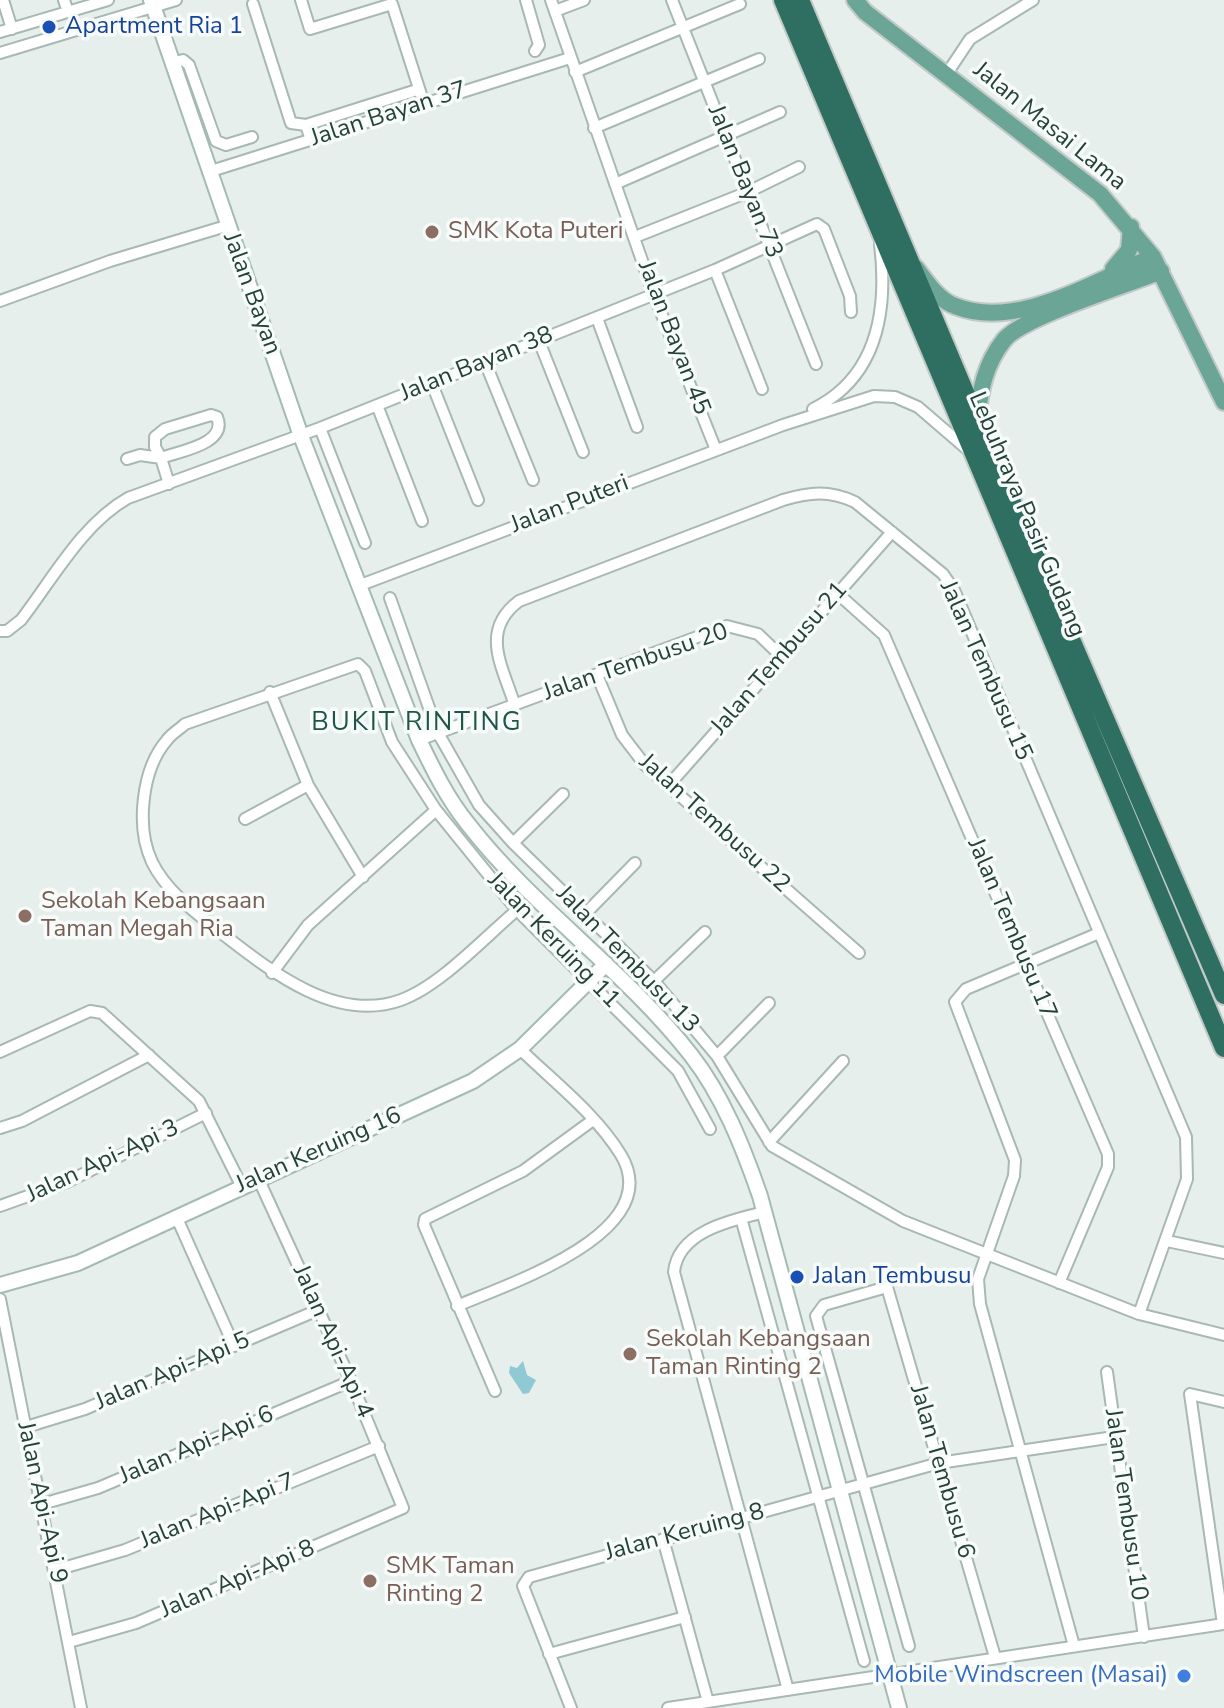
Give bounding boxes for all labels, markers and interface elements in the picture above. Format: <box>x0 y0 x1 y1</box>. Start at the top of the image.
place label: Apartment Ria 1 <box>65 13 243 41</box>
marker: Apartment Ria 1 <box>40 18 58 36</box>
street label: Jalan Masai Lama <box>967 57 1131 197</box>
street label: Jalan Bayan 37 <box>307 76 471 154</box>
street label: Jalan Bayan 73 <box>700 101 788 263</box>
place label: SMK Kota Puteri <box>448 218 623 246</box>
marker: SMK Kota Puteri <box>423 223 441 241</box>
street label: Jalan Bayan <box>216 229 286 359</box>
street label: Jalan Bayan 45 <box>630 257 716 419</box>
street label: Jalan Bayan 38 <box>396 321 558 409</box>
street label: Lebuhraya Pasir Gudang <box>961 388 1091 642</box>
street label: Jalan Puteri <box>507 469 633 541</box>
street label: Jalan Tembusu 21 <box>706 577 854 741</box>
street label: Jalan Tembusu 15 <box>932 577 1038 765</box>
street label: Jalan Tembusu 20 <box>540 618 732 708</box>
district label: BUKIT RINTING <box>311 708 523 740</box>
street label: Jalan Tembusu 22 <box>632 749 796 899</box>
street label: Jalan Tembusu 17 <box>960 834 1062 1024</box>
street label: Jalan Keruing 11 <box>481 867 625 1015</box>
street label: Jalan Tembusu 13 <box>549 880 705 1040</box>
place label: Sekolah Kebangsaan Taman Megah Ria <box>41 888 266 944</box>
marker: Sekolah Kebangsaan Taman Megah Ria <box>16 907 34 925</box>
street label: Jalan Keruing 16 <box>232 1102 406 1200</box>
street label: Jalan Api-Api 3 <box>22 1114 184 1210</box>
street label: Jalan Api-Api 4 <box>285 1261 379 1423</box>
place label: Jalan Tembusu <box>813 1263 972 1291</box>
marker: Jalan Tembusu <box>788 1268 806 1286</box>
place label: Sekolah Kebangsaan Taman Rinting 2 <box>646 1326 871 1382</box>
street label: Jalan Api-Api 5 <box>92 1327 254 1417</box>
marker: Sekolah Kebangsaan Taman Rinting 2 <box>621 1345 639 1363</box>
street label: Jalan Tembusu 6 <box>902 1382 980 1562</box>
street label: Jalan Api-Api 6 <box>116 1401 278 1491</box>
street label: Jalan Tembusu 10 <box>1097 1407 1153 1603</box>
street label: Jalan Api-Api 9 <box>10 1420 72 1586</box>
street label: Jalan Api-Api 7 <box>136 1468 300 1556</box>
street label: Jalan Keruing 8 <box>602 1498 768 1568</box>
street label: Jalan Api-Api 8 <box>157 1535 319 1625</box>
place label: SMK Taman Rinting 2 <box>386 1553 515 1609</box>
marker: SMK Taman Rinting 2 <box>361 1572 379 1590</box>
place label: Mobile Windscreen (Masai) <box>874 1662 1168 1690</box>
marker: Mobile Windscreen (Masai) <box>1175 1667 1193 1685</box>

